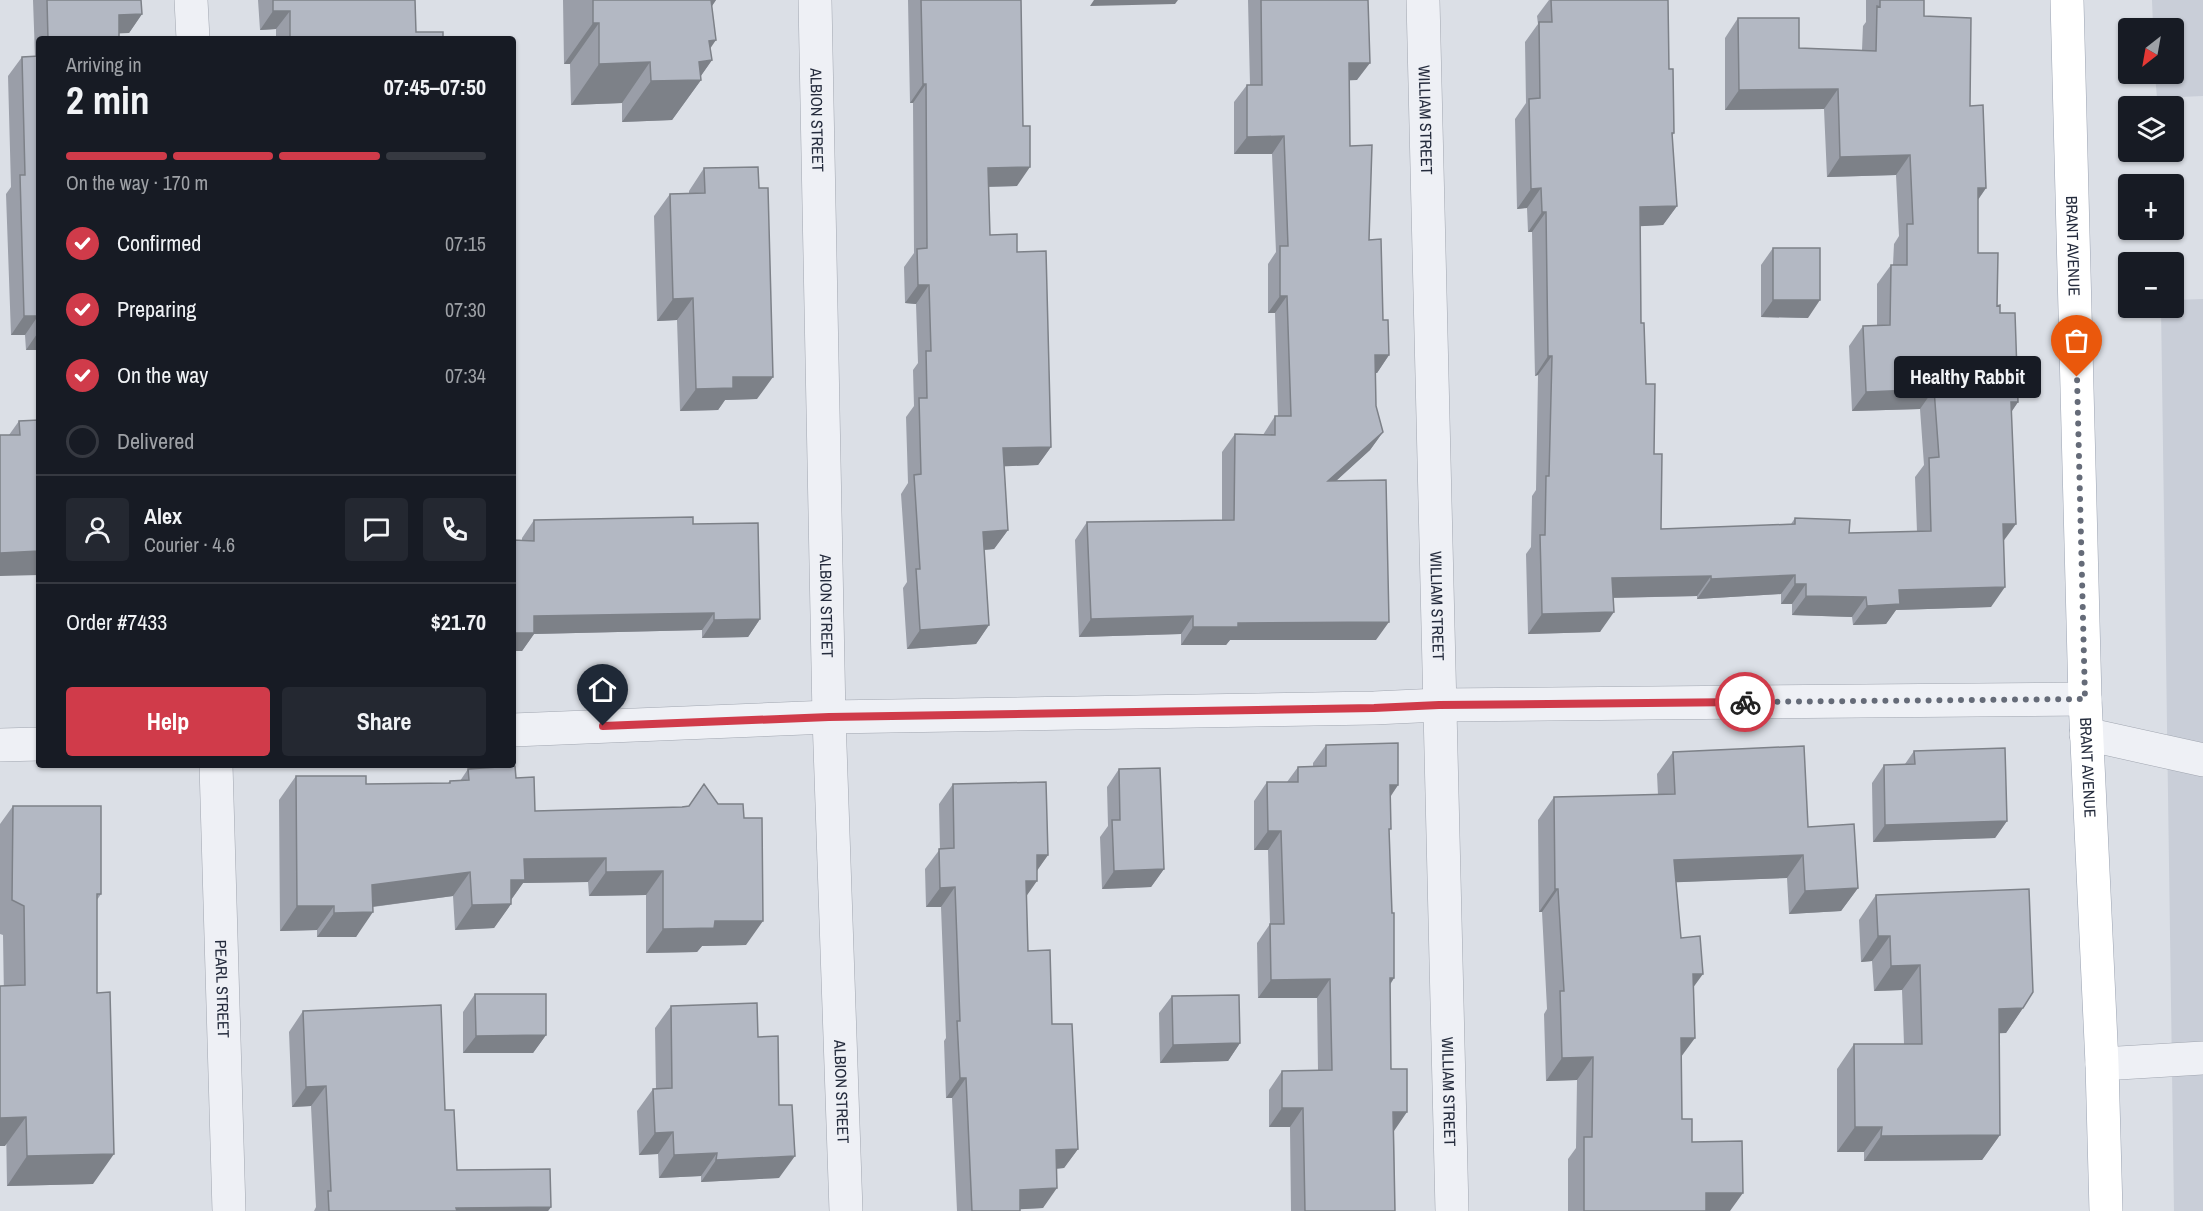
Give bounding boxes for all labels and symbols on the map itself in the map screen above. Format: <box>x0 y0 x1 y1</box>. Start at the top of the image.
north arrow <box>2118 18 2184 84</box>
street label: WILLIAM STREET <box>1414 65 1438 175</box>
street label: ALBION STREET <box>805 67 829 172</box>
street label: BRANT AVENUE <box>2061 196 2086 296</box>
pin <box>2051 315 2102 377</box>
callout: Healthy Rabbit <box>1894 356 2041 398</box>
street label: WILLIAM STREET <box>1425 551 1450 661</box>
street label: ALBION STREET <box>815 553 839 658</box>
pin <box>577 664 628 726</box>
courier <box>1715 672 1775 732</box>
street label: BRANT AVENUE <box>2075 717 2102 818</box>
street label: PEARL STREET <box>210 940 235 1038</box>
street label: WILLIAM STREET <box>1437 1037 1461 1147</box>
street label: ALBION STREET <box>829 1038 855 1144</box>

